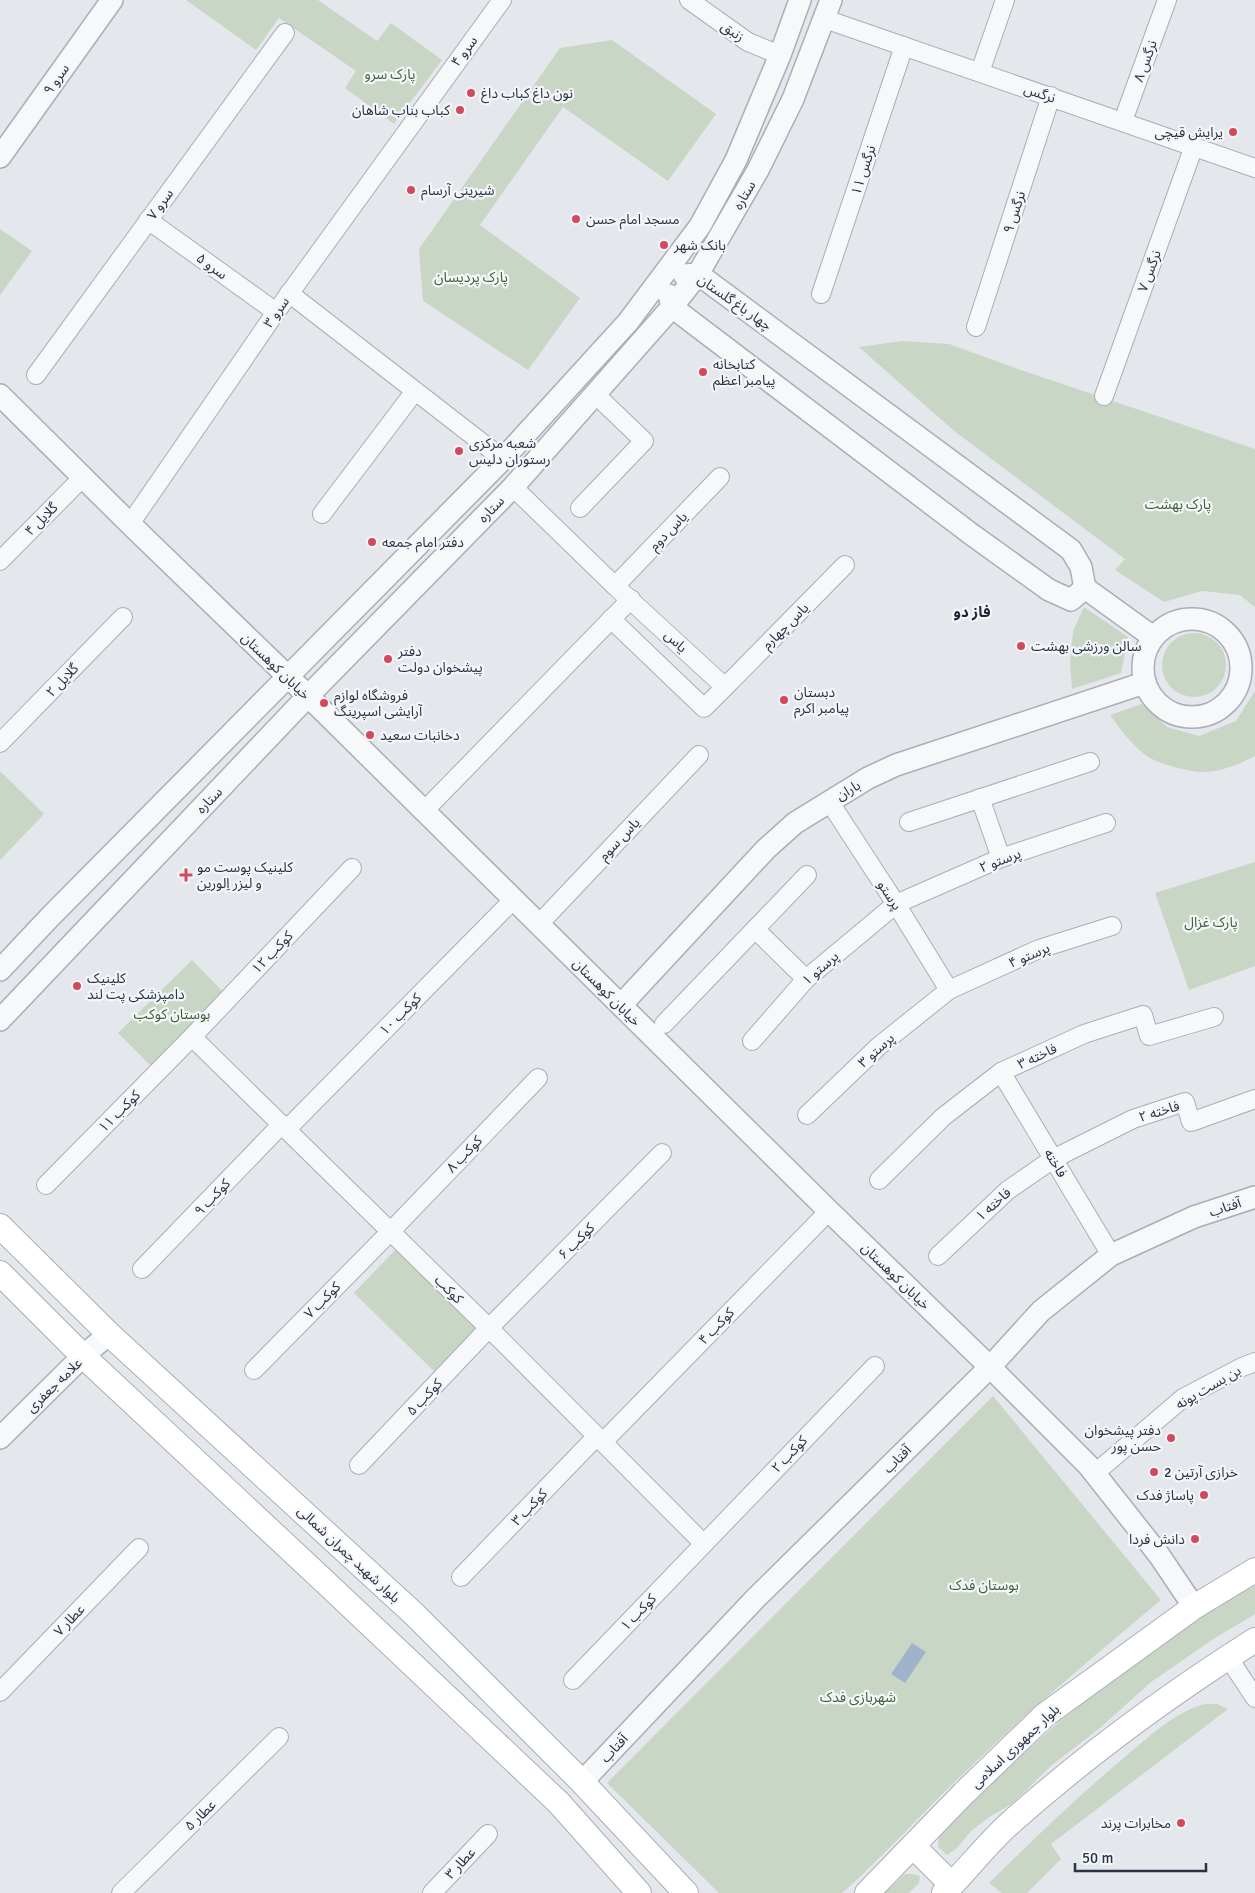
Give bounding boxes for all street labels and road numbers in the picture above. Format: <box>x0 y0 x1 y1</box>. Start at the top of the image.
street label: زنبق <box>717 17 748 46</box>
street label: سرو ۴ <box>447 33 481 70</box>
street label: نرگس ۸ <box>1130 38 1161 84</box>
street label: سرو ۹ <box>40 61 73 98</box>
street label: نرگس <box>1022 80 1058 107</box>
street label: نرگس ۱۱ <box>847 143 880 197</box>
street label: ستاره <box>729 178 759 213</box>
street label: سرو ۷ <box>144 186 177 223</box>
street label: نرگس ۹ <box>1000 189 1029 235</box>
street label: نرگس ۷ <box>1134 248 1165 294</box>
street label: سرو ۵ <box>193 250 230 283</box>
street label: چهار باغ گلستان <box>693 271 775 336</box>
street label: سرو ۳ <box>260 294 293 331</box>
street label: ستاره <box>475 492 508 526</box>
street label: گلایل ۴ <box>21 499 62 539</box>
street label: یاس دوم <box>646 508 693 556</box>
street label: یاس چهارم <box>758 599 814 655</box>
street label: یاس <box>661 627 691 656</box>
street label: خیابان کوهستان <box>238 629 314 703</box>
street label: گلایل ۲ <box>42 660 82 701</box>
street label: باران <box>833 777 864 804</box>
street label: ستاره <box>193 783 226 817</box>
street label: یاس سوم <box>595 814 645 866</box>
street label: پرستو ۲ <box>977 845 1024 877</box>
street label: پرستو <box>873 877 905 914</box>
street label: کوکب ۱۲ <box>248 927 297 977</box>
street label: پرستو ۴ <box>1006 939 1053 973</box>
street label: پرستو ۱ <box>798 948 843 990</box>
street label: خیابان کوهستان <box>569 955 644 1030</box>
street label: کوکب ۱۰ <box>376 990 425 1039</box>
street label: پرستو ۳ <box>855 1030 899 1072</box>
street label: فاخته ۳ <box>1015 1040 1060 1073</box>
street label: کوکب ۱۱ <box>95 1087 144 1136</box>
street label: فاخته ۲ <box>1137 1097 1182 1126</box>
street label: کوکب ۸ <box>443 1132 486 1176</box>
street label: فاخته <box>1040 1146 1071 1181</box>
street label: کوکب ۹ <box>191 1175 234 1219</box>
street label: فاخته ۱ <box>972 1184 1015 1225</box>
street label: آفتاب <box>1207 1194 1244 1221</box>
street label: کوکب ۶ <box>555 1219 598 1263</box>
street label: خیابان کوهستان <box>858 1239 934 1313</box>
street label: کوکب <box>431 1272 467 1307</box>
street label: کوکب ۷ <box>301 1278 344 1322</box>
street label: کوکب ۴ <box>695 1304 738 1348</box>
street label: علامه جعفری <box>23 1354 86 1416</box>
street label: بن بست پونه <box>1173 1362 1245 1414</box>
street label: کوکب ۵ <box>403 1375 446 1419</box>
street label: کوکب ۲ <box>768 1432 811 1476</box>
street label: آفتاب <box>880 1441 916 1477</box>
street label: کوکب ۳ <box>508 1485 551 1529</box>
street label: بلوار شهید چمران شمالی <box>293 1502 404 1607</box>
street label: کوکب ۱ <box>617 1590 660 1634</box>
street label: عطار ۷ <box>50 1601 88 1640</box>
street label: بلوار جمهوری اسلامی <box>967 1701 1063 1792</box>
street label: آفتاب <box>597 1730 632 1766</box>
street label: عطار ۵ <box>181 1796 220 1834</box>
street label: عطار ۳ <box>441 1844 479 1883</box>

